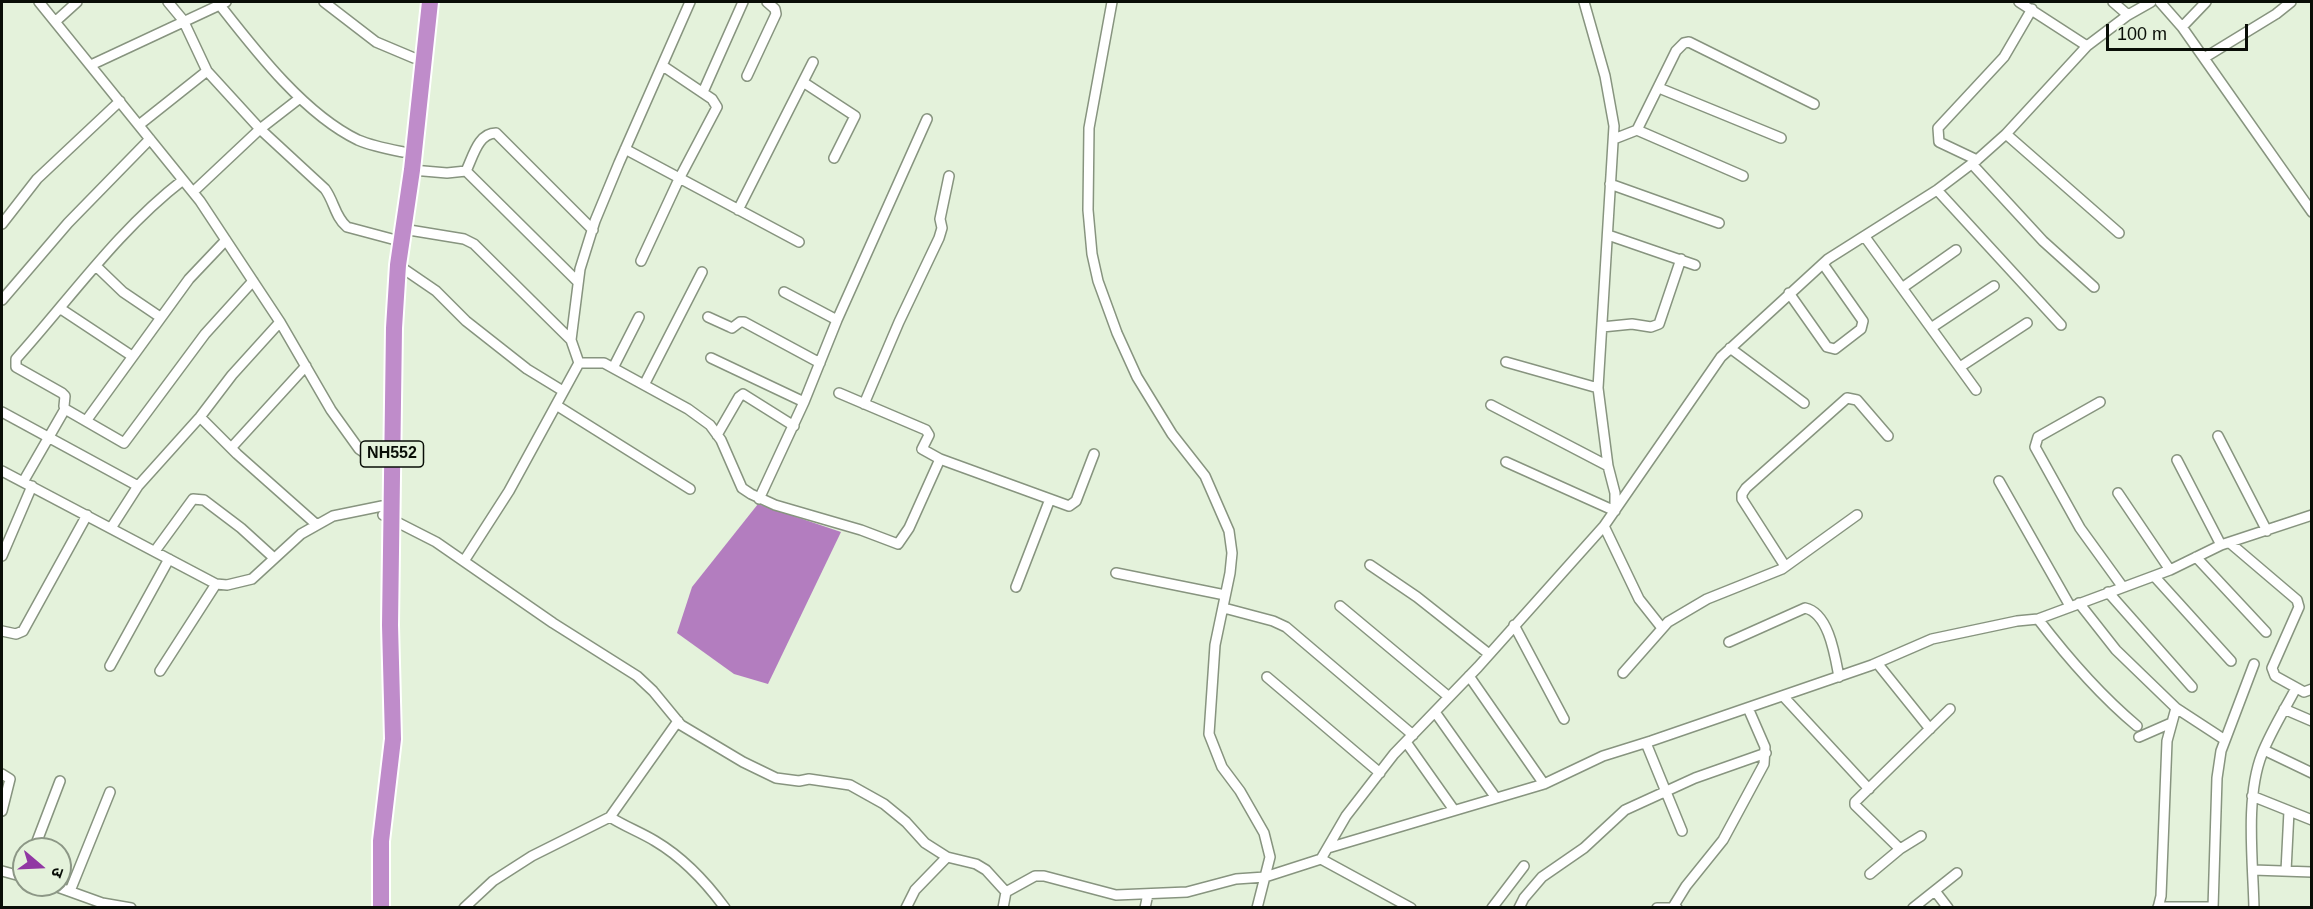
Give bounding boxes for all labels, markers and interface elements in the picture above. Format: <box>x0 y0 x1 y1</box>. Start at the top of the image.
scale bar <box>2109 12 2252 50</box>
text: 100 m <box>2117 24 2167 44</box>
road number: NH552 <box>360 441 424 467</box>
north arrow <box>12 837 72 897</box>
text: उ <box>48 865 67 880</box>

